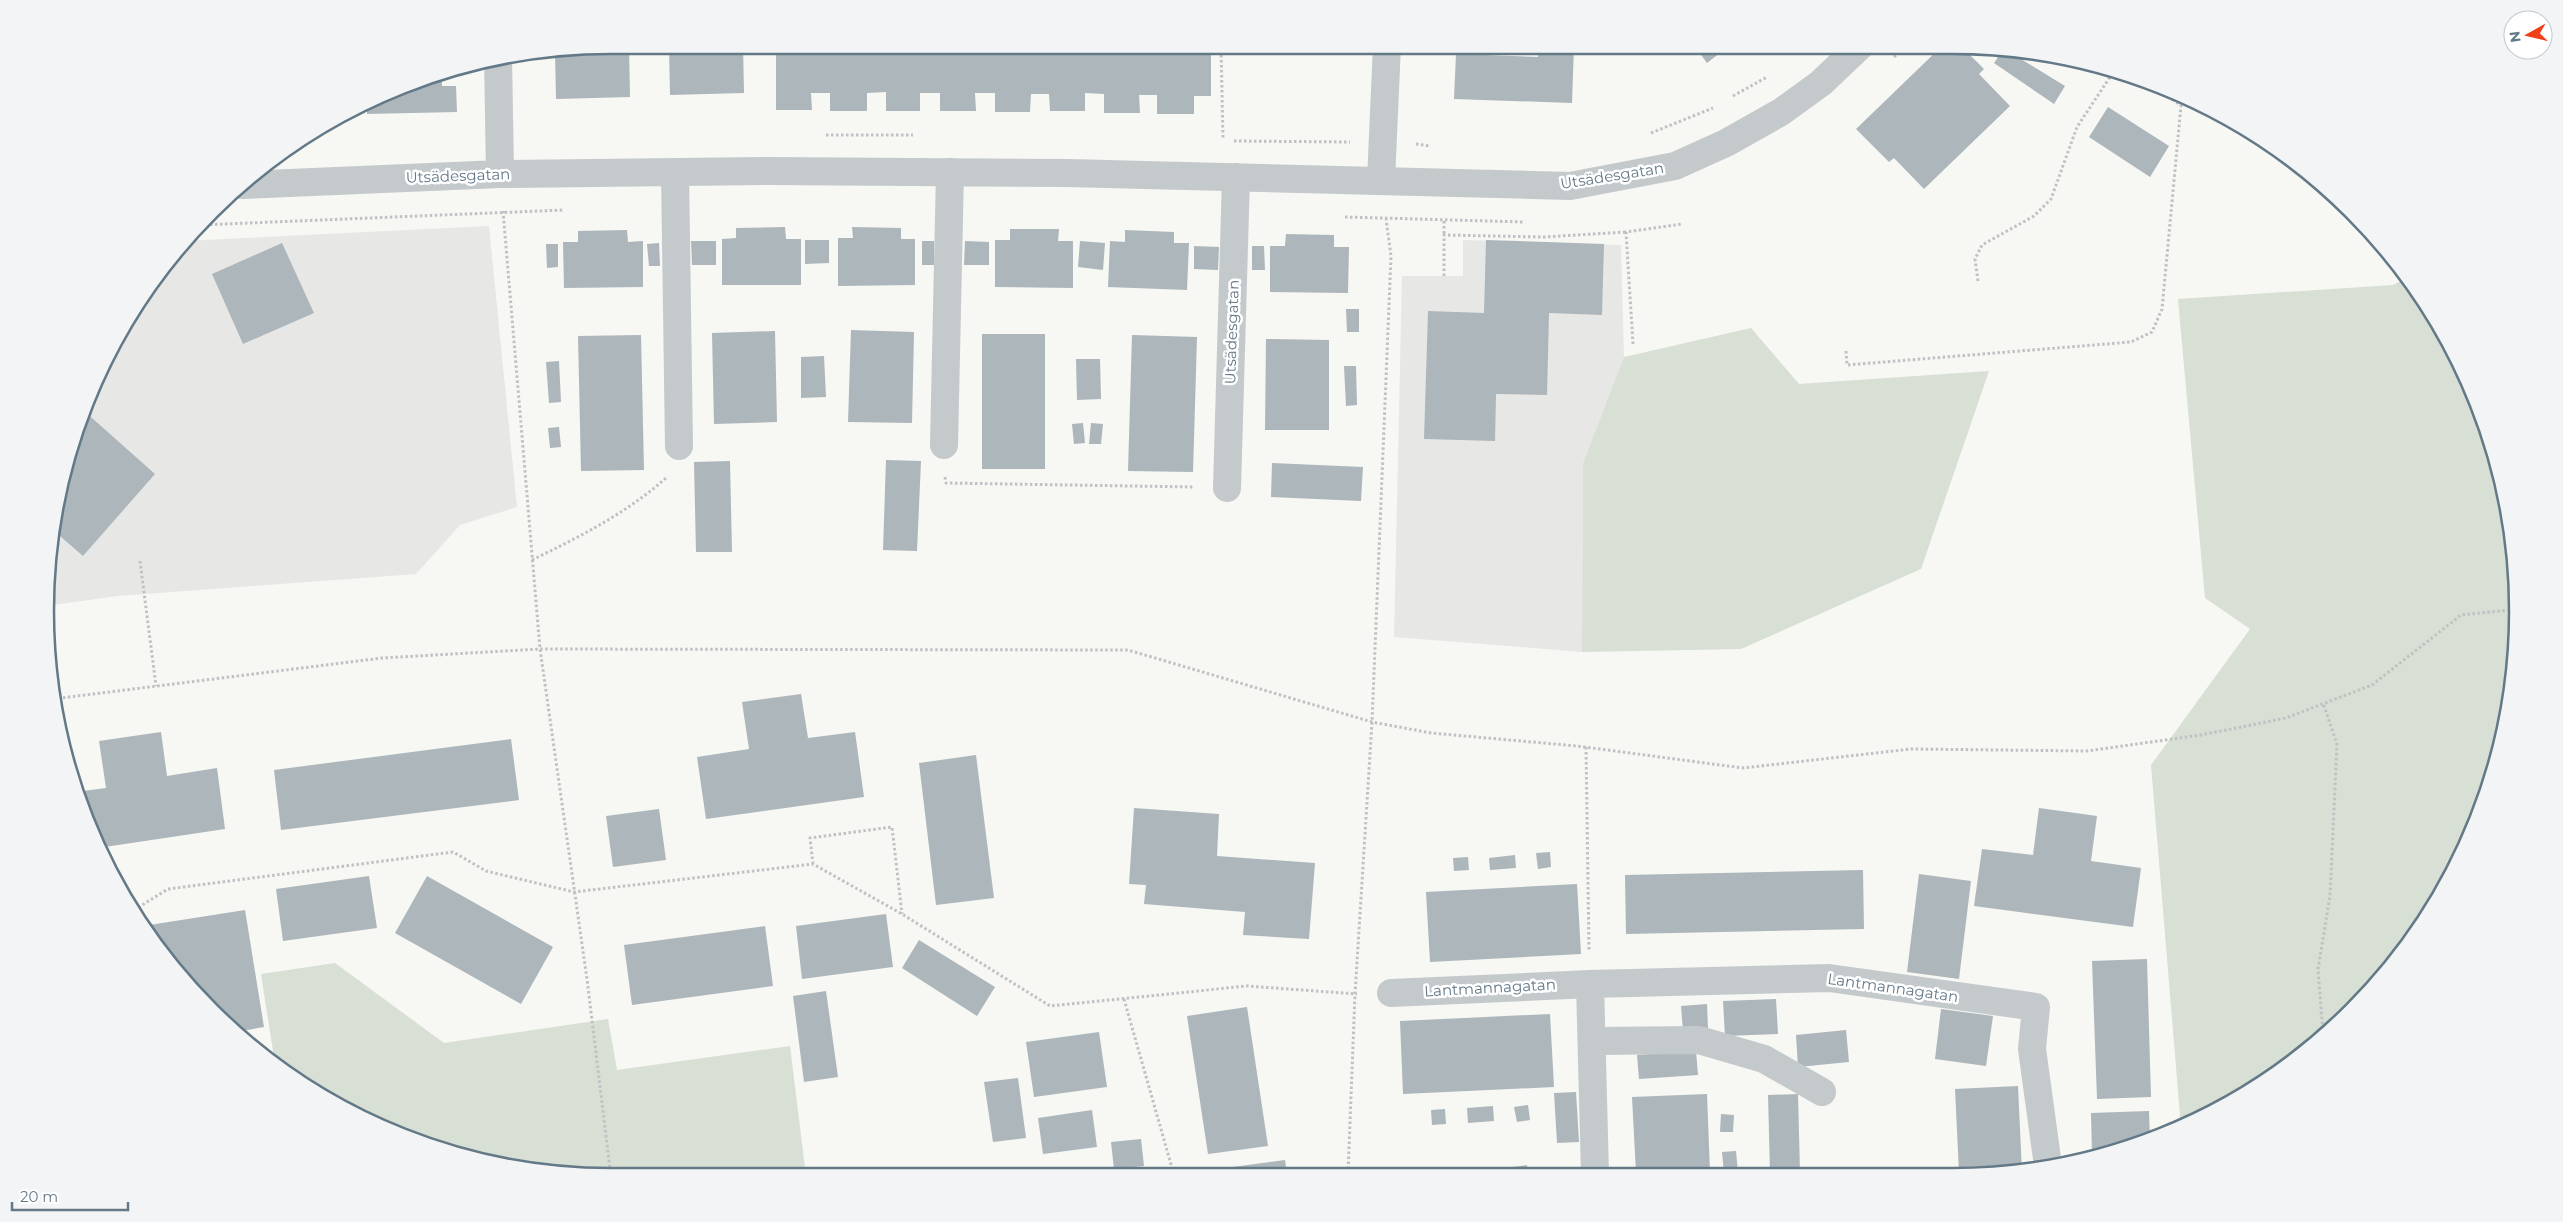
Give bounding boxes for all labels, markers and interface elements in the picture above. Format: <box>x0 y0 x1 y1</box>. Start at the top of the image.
north arrow <box>2503 10 2553 60</box>
text: N <box>2505 30 2525 44</box>
street label: Utsädesgatan <box>1559 158 1665 193</box>
street label: Utsädesgatan <box>405 164 511 187</box>
street label: Utsädesgatan <box>1220 279 1243 385</box>
street label: Lantmannagatan <box>1827 969 1960 1006</box>
street label: Lantmannagatan <box>1424 975 1556 1000</box>
scale bar <box>12 1180 129 1212</box>
text: 20 m <box>20 1187 58 1206</box>

